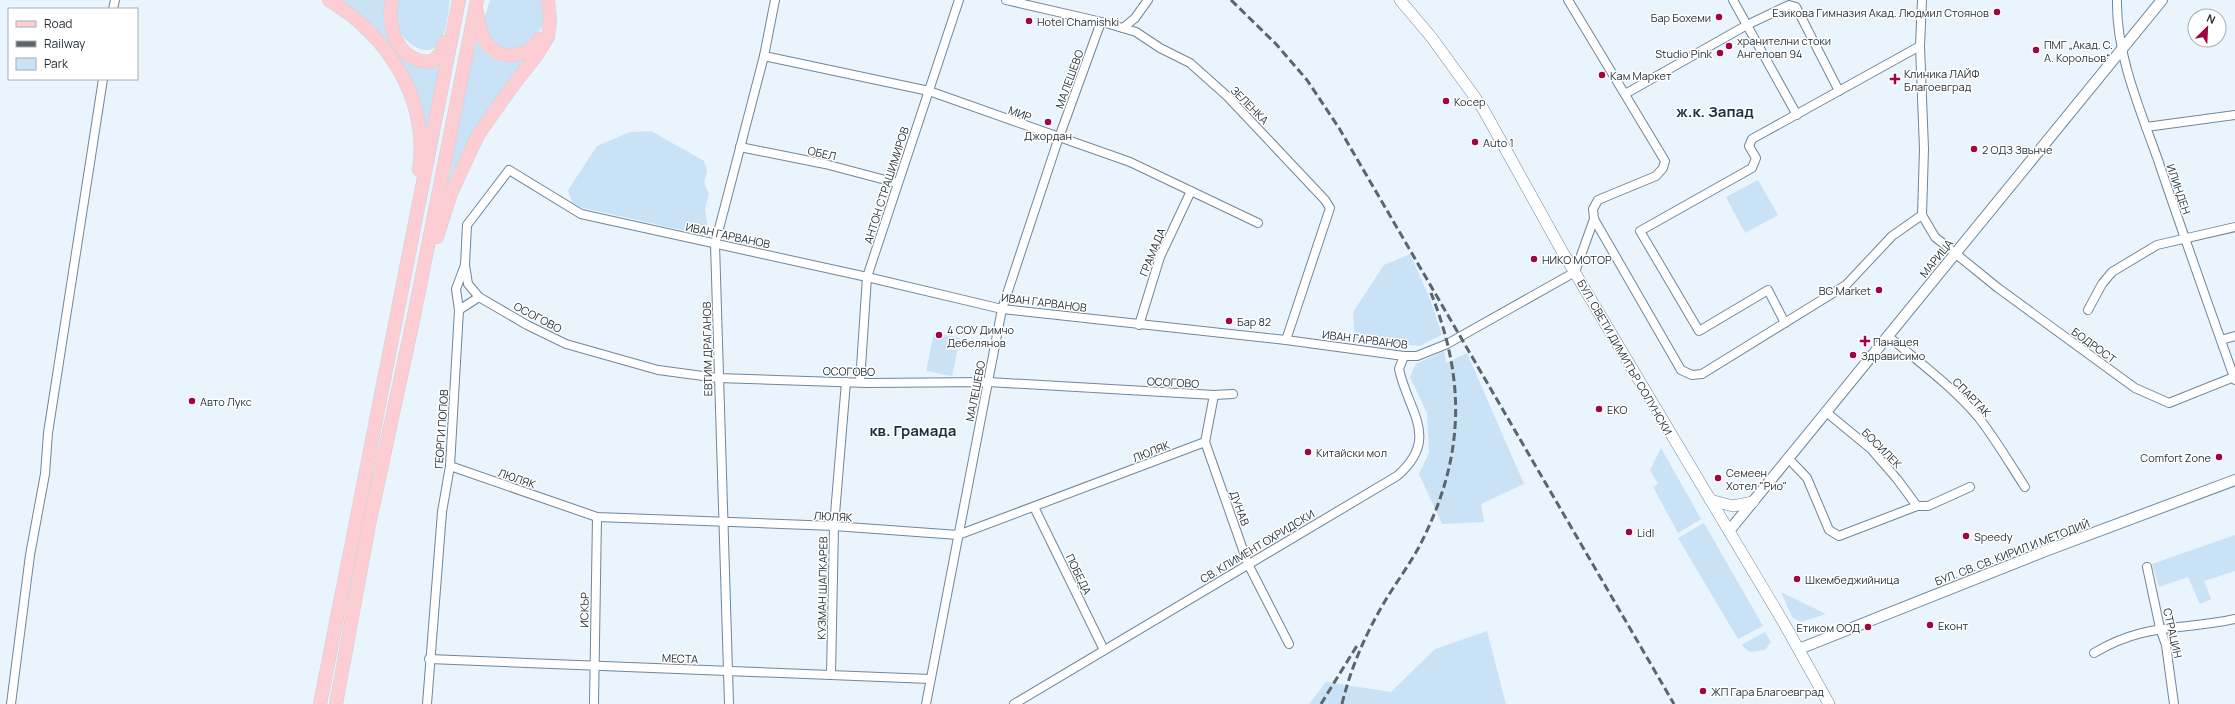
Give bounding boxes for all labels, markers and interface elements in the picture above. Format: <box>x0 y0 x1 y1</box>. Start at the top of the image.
place label: Езикова Гимназия Акад. Людмил Стоянов <box>1772 5 1989 20</box>
marker: Езикова Гимназия Акад. Людмил Стоянов <box>1992 7 2002 17</box>
legend <box>8 8 138 80</box>
north arrow <box>2187 8 2227 48</box>
place label: Бар Бохеми <box>1651 10 1711 25</box>
text: N <box>2205 10 2218 27</box>
marker: Бар Бохеми <box>1714 12 1724 22</box>
place label: Hotel Chamishki <box>1037 14 1119 29</box>
text: Road <box>44 15 72 32</box>
marker: Hotel Chamishki <box>1024 16 1034 26</box>
place label: хранителни стоки Ангеловп 94 <box>1737 33 1831 61</box>
text: Railway <box>44 35 86 52</box>
place label: ПМГ „Акад. С. А. Корольов“ <box>2044 37 2113 65</box>
marker: хранителни стоки Ангеловп 94 <box>1724 41 1734 51</box>
marker: ПМГ „Акад. С. А. Корольов“ <box>2031 45 2041 55</box>
place label: Studio Pink <box>1655 46 1713 61</box>
street label: МАЛЕШЕВО <box>1051 47 1087 110</box>
marker: Studio Pink <box>1715 48 1725 58</box>
text: Park <box>44 55 69 72</box>
place label: Клиника ЛАЙФ Благоевград <box>1904 66 1979 94</box>
place label: Кам Маркет <box>1610 68 1672 83</box>
marker: Кам Маркет <box>1597 70 1607 80</box>
marker: Клиника ЛАЙФ Благоевград <box>1889 73 1901 85</box>
street label: ЗЕЛЕНКА <box>1228 83 1272 127</box>
place label: Косер <box>1454 94 1486 109</box>
marker: Косер <box>1441 96 1451 106</box>
district label: ж.к. Запад <box>1676 101 1754 122</box>
street label: МИР <box>1006 102 1034 124</box>
marker: Джордан <box>1043 117 1053 127</box>
street label: АНТОН СТРАШИМИРОВ <box>860 124 912 245</box>
place label: Джордан <box>1024 128 1072 143</box>
place label: Auto 1 <box>1483 135 1514 150</box>
marker: Auto 1 <box>1470 137 1480 147</box>
street label: ОБЕЛ <box>806 142 838 164</box>
place label: 2 ОДЗ Звънче <box>1982 142 2053 157</box>
marker: 2 ОДЗ Звънче <box>1969 144 1979 154</box>
street label: ИЛИНДЕН <box>2163 162 2195 216</box>
street label: ИВАН ГАРВАНОВ <box>684 219 772 251</box>
street label: ГРАМАДА <box>1136 226 1169 278</box>
street label: МАРИЦА <box>1916 236 1956 280</box>
place label: НИКО МОТОР <box>1542 252 1612 267</box>
marker: НИКО МОТОР <box>1529 254 1539 264</box>
street label: БУЛ. СВЕТИ ДИМИТЪР СОЛУНСКИ <box>1574 276 1676 438</box>
place label: BG Market <box>1819 283 1871 298</box>
marker: BG Market <box>1874 285 1884 295</box>
street label: ИВАН ГАРВАНОВ <box>1000 289 1088 315</box>
street label: ОСОГОВО <box>511 298 565 336</box>
street label: ЕВТИМ ДРАГАНОВ <box>699 301 715 396</box>
place label: Бар 82 <box>1237 314 1271 329</box>
marker: Бар 82 <box>1224 316 1234 326</box>
place label: 4 СОУ Димчо Дебелянов <box>947 322 1015 350</box>
street label: БОДРОСТ <box>2069 324 2120 366</box>
street label: ИВАН ГАРВАНОВ <box>1321 326 1409 352</box>
marker: 4 СОУ Димчо Дебелянов <box>934 330 944 340</box>
place label: Панацея <box>1873 334 1919 349</box>
marker: Панацея <box>1860 336 1870 346</box>
place label: Здрависимо <box>1861 348 1926 363</box>
marker: Здрависимо <box>1848 350 1858 360</box>
street label: МАЛЕШЕВО <box>962 359 988 423</box>
street label: ОСОГОВО <box>823 363 875 379</box>
street label: ОСОГОВО <box>1147 373 1200 391</box>
street label: СПАРТАК <box>1950 374 1995 420</box>
street label: ГЕОРГИ ПОПОВ <box>431 388 451 469</box>
place label: Авто Лукс <box>200 394 252 409</box>
marker: Авто Лукс <box>187 396 197 406</box>
place label: EKO <box>1607 402 1627 417</box>
marker: EKO <box>1594 404 1604 414</box>
district label: кв. Грамада <box>870 420 956 441</box>
street label: БОСИЛЕК <box>1859 425 1905 471</box>
street label: ЛЮЛЯК <box>1130 437 1172 465</box>
place label: Китайски мол <box>1316 445 1387 460</box>
marker: Китайски мол <box>1303 447 1313 457</box>
place label: Comfort Zone <box>2140 450 2212 465</box>
marker: Comfort Zone <box>2214 452 2224 462</box>
street label: ЛЮЛЯК <box>496 465 538 492</box>
place label: Семеен Хотел "Рио" <box>1726 465 1787 493</box>
marker: Семеен Хотел "Рио" <box>1713 473 1723 483</box>
street label: ДУНАВ <box>1227 488 1253 528</box>
street label: СВ. КЛИМЕНТ ОХРИДСКИ <box>1197 506 1317 586</box>
street label: ЛЮЛЯК <box>813 507 853 525</box>
street label: БУЛ. СВ. СВ. КИРИЛ И МЕТОДИЙ <box>1932 515 2092 589</box>
place label: Lidl <box>1637 525 1654 540</box>
marker: Lidl <box>1624 527 1634 537</box>
place label: Speedy <box>1974 529 2013 544</box>
marker: Speedy <box>1961 531 1971 541</box>
street label: КУЗМАН ШАПКАРЕВ <box>814 536 830 640</box>
street label: ПОБЕДА <box>1063 551 1095 597</box>
place label: Шкембеджийница <box>1805 572 1899 587</box>
marker: Шкембеджийница <box>1792 574 1802 584</box>
street label: ИСКЪР <box>576 592 592 628</box>
street label: СТРАЦИН <box>2160 607 2186 659</box>
place label: Еконт <box>1938 618 1969 633</box>
place label: Етиком ООД <box>1796 620 1860 635</box>
marker: Еконт <box>1925 620 1935 630</box>
marker: Етиком ООД <box>1863 622 1873 632</box>
street label: МЕСТА <box>662 650 698 666</box>
place label: ЖП Гара Благоевград <box>1711 684 1824 699</box>
marker: ЖП Гара Благоевград <box>1698 686 1708 696</box>

